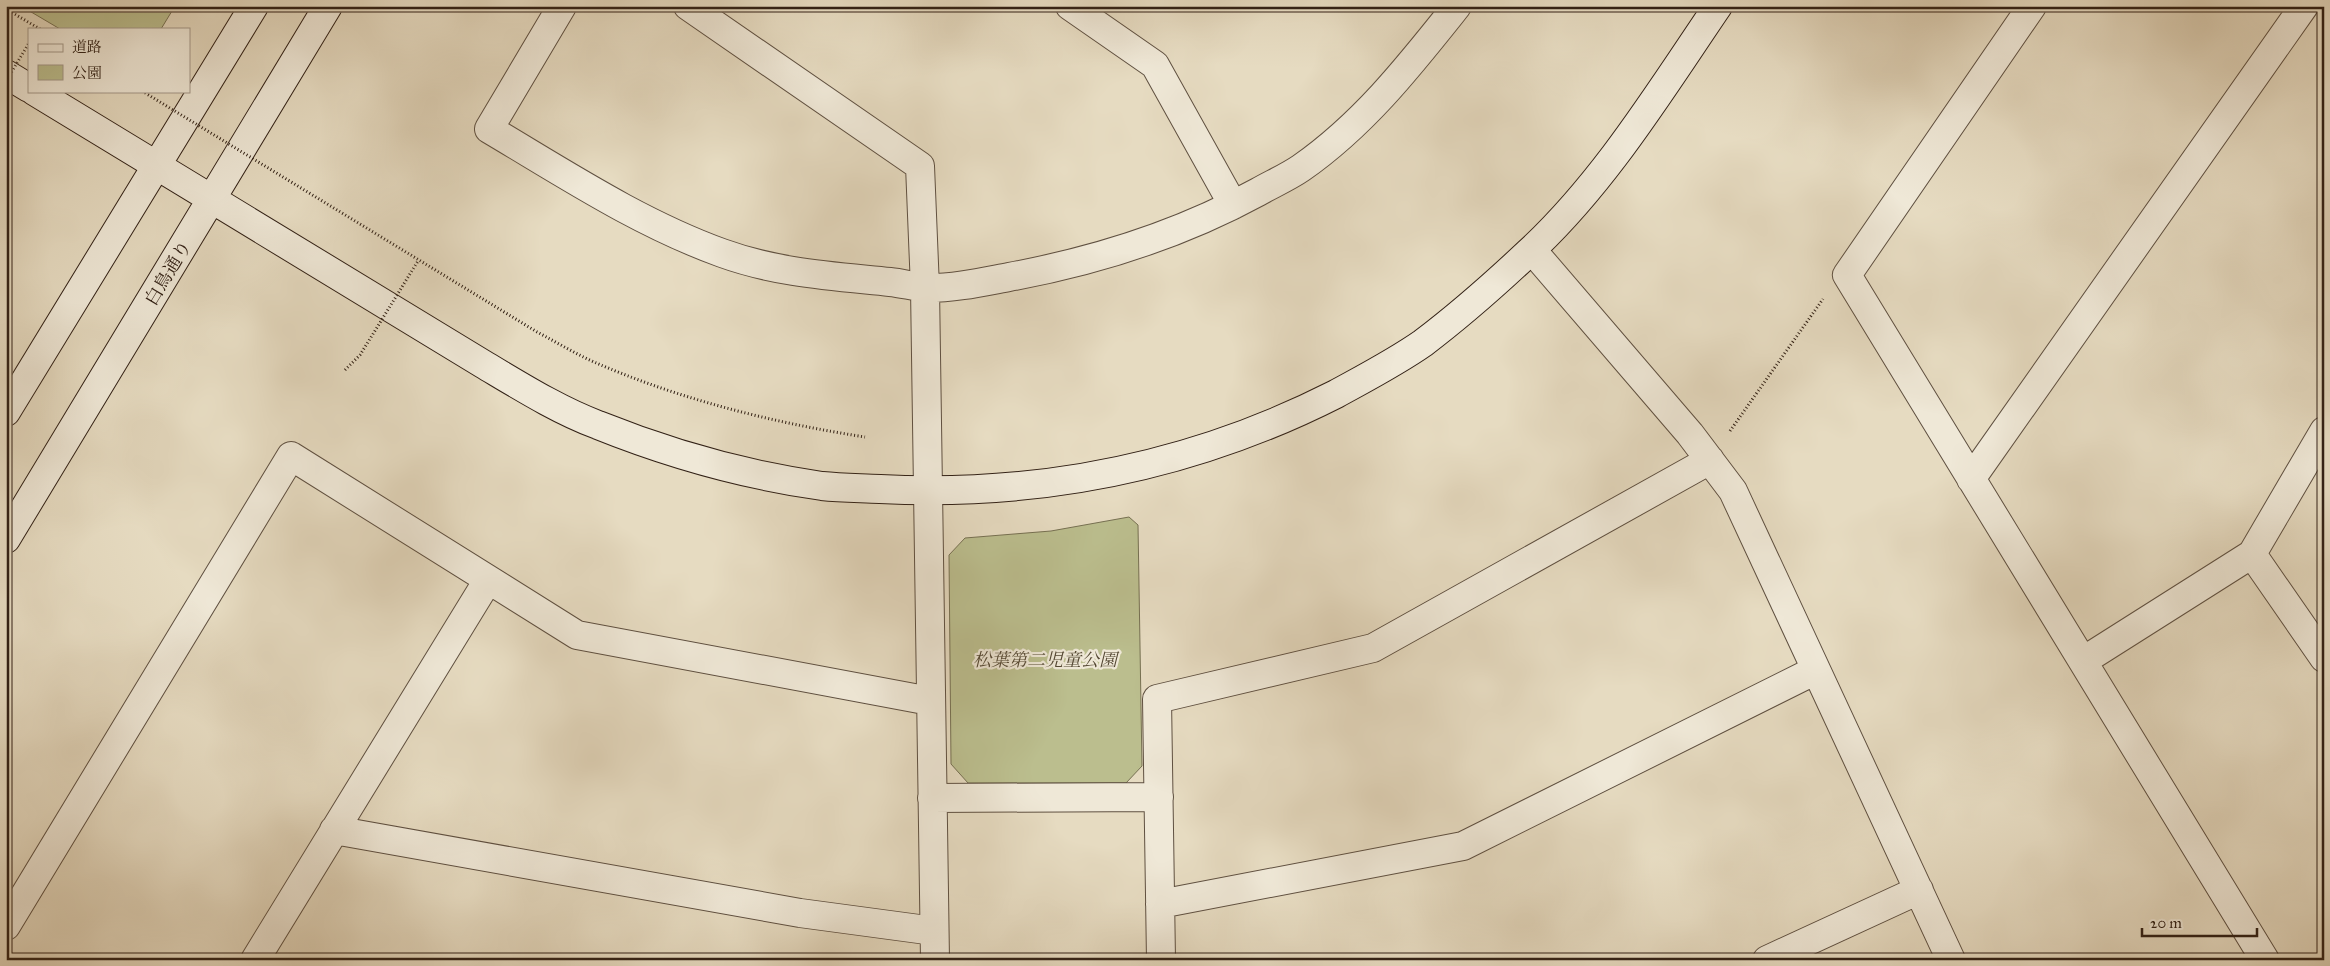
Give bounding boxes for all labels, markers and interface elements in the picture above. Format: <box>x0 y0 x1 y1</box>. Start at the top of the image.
legend <box>28 28 190 92</box>
text: 道路 <box>72 38 102 56</box>
text: 公園 <box>72 64 102 82</box>
street label: 白鳥通り <box>140 236 196 310</box>
park label: 松葉第二児童公園 <box>973 649 1120 671</box>
scale bar <box>2142 906 2258 938</box>
text: 20 m <box>2150 914 2182 932</box>

